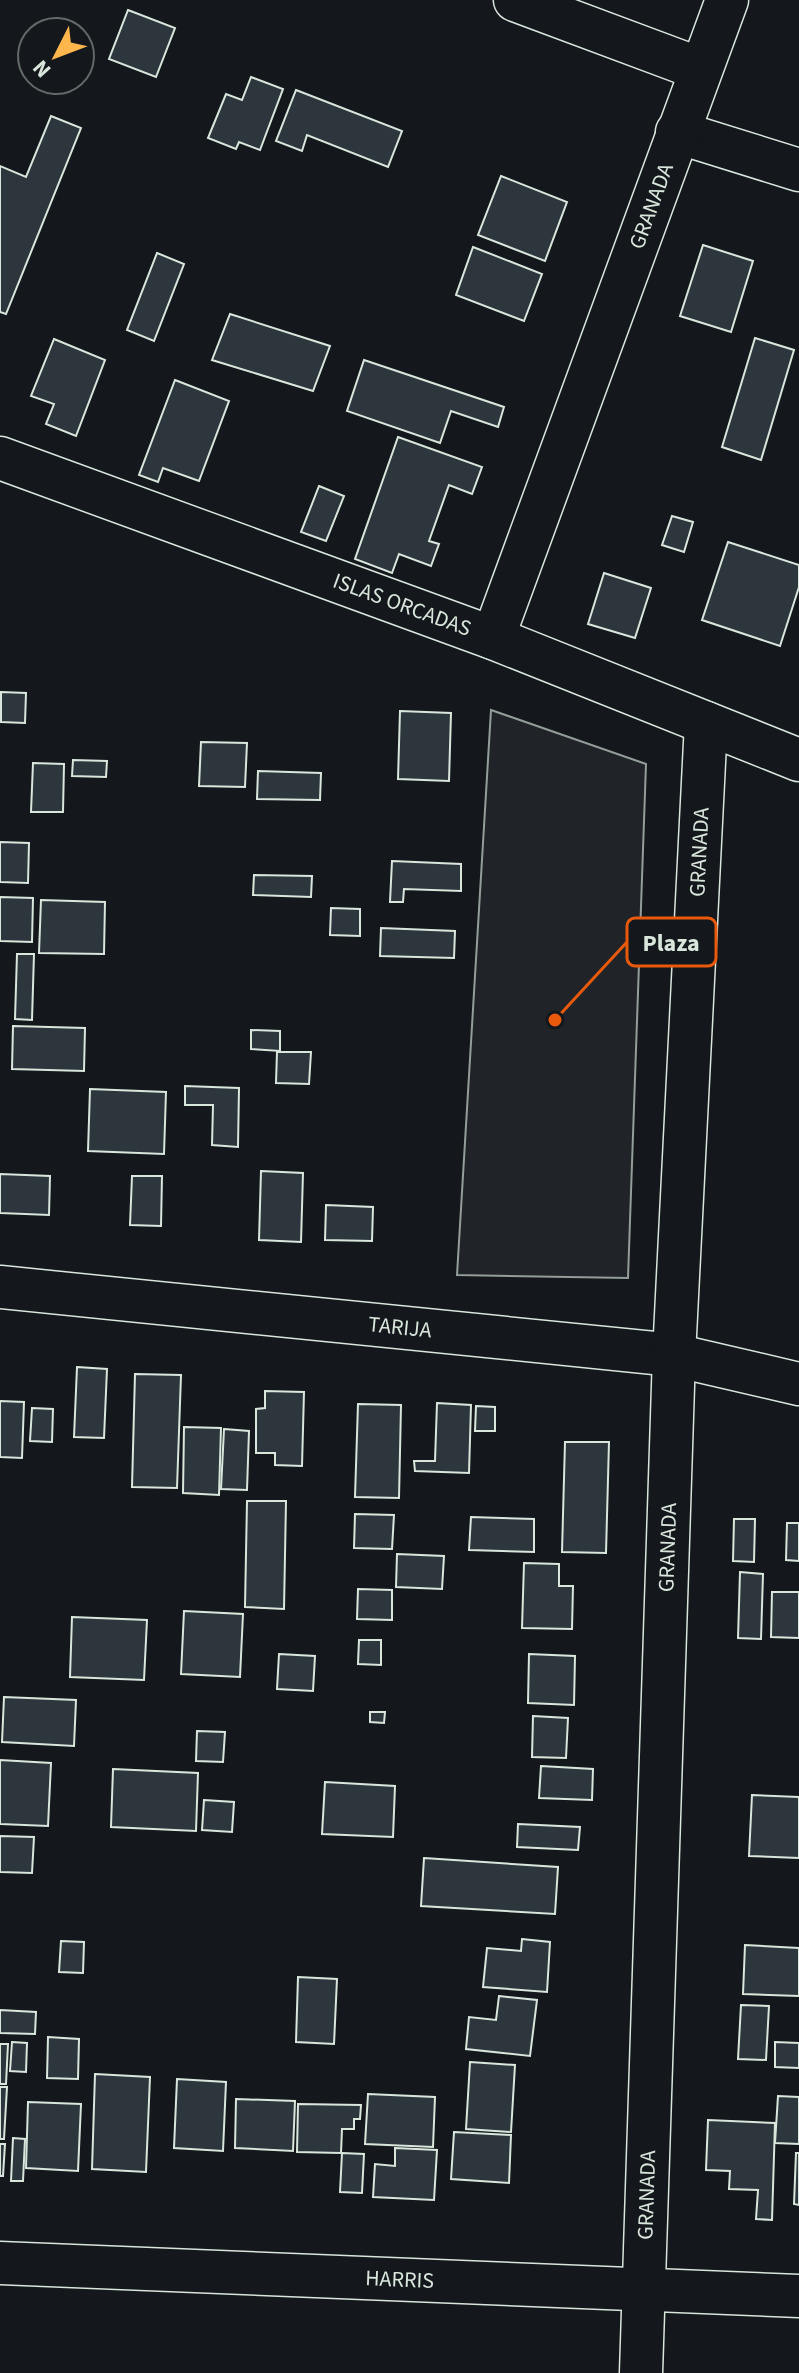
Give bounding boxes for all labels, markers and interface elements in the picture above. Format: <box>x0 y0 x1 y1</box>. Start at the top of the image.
north arrow <box>16 16 96 96</box>
text: N <box>25 53 59 85</box>
street label: GRANADA <box>621 159 682 254</box>
street label: ISLAS ORCADAS <box>328 565 476 645</box>
street label: GRANADA <box>681 807 718 898</box>
callout: Plaza <box>627 918 716 966</box>
text: Plaza <box>642 926 700 961</box>
street label: TARIJA <box>367 1308 433 1346</box>
street label: GRANADA <box>650 1502 685 1593</box>
street label: GRANADA <box>629 2150 664 2240</box>
street label: HARRIS <box>365 2262 435 2297</box>

